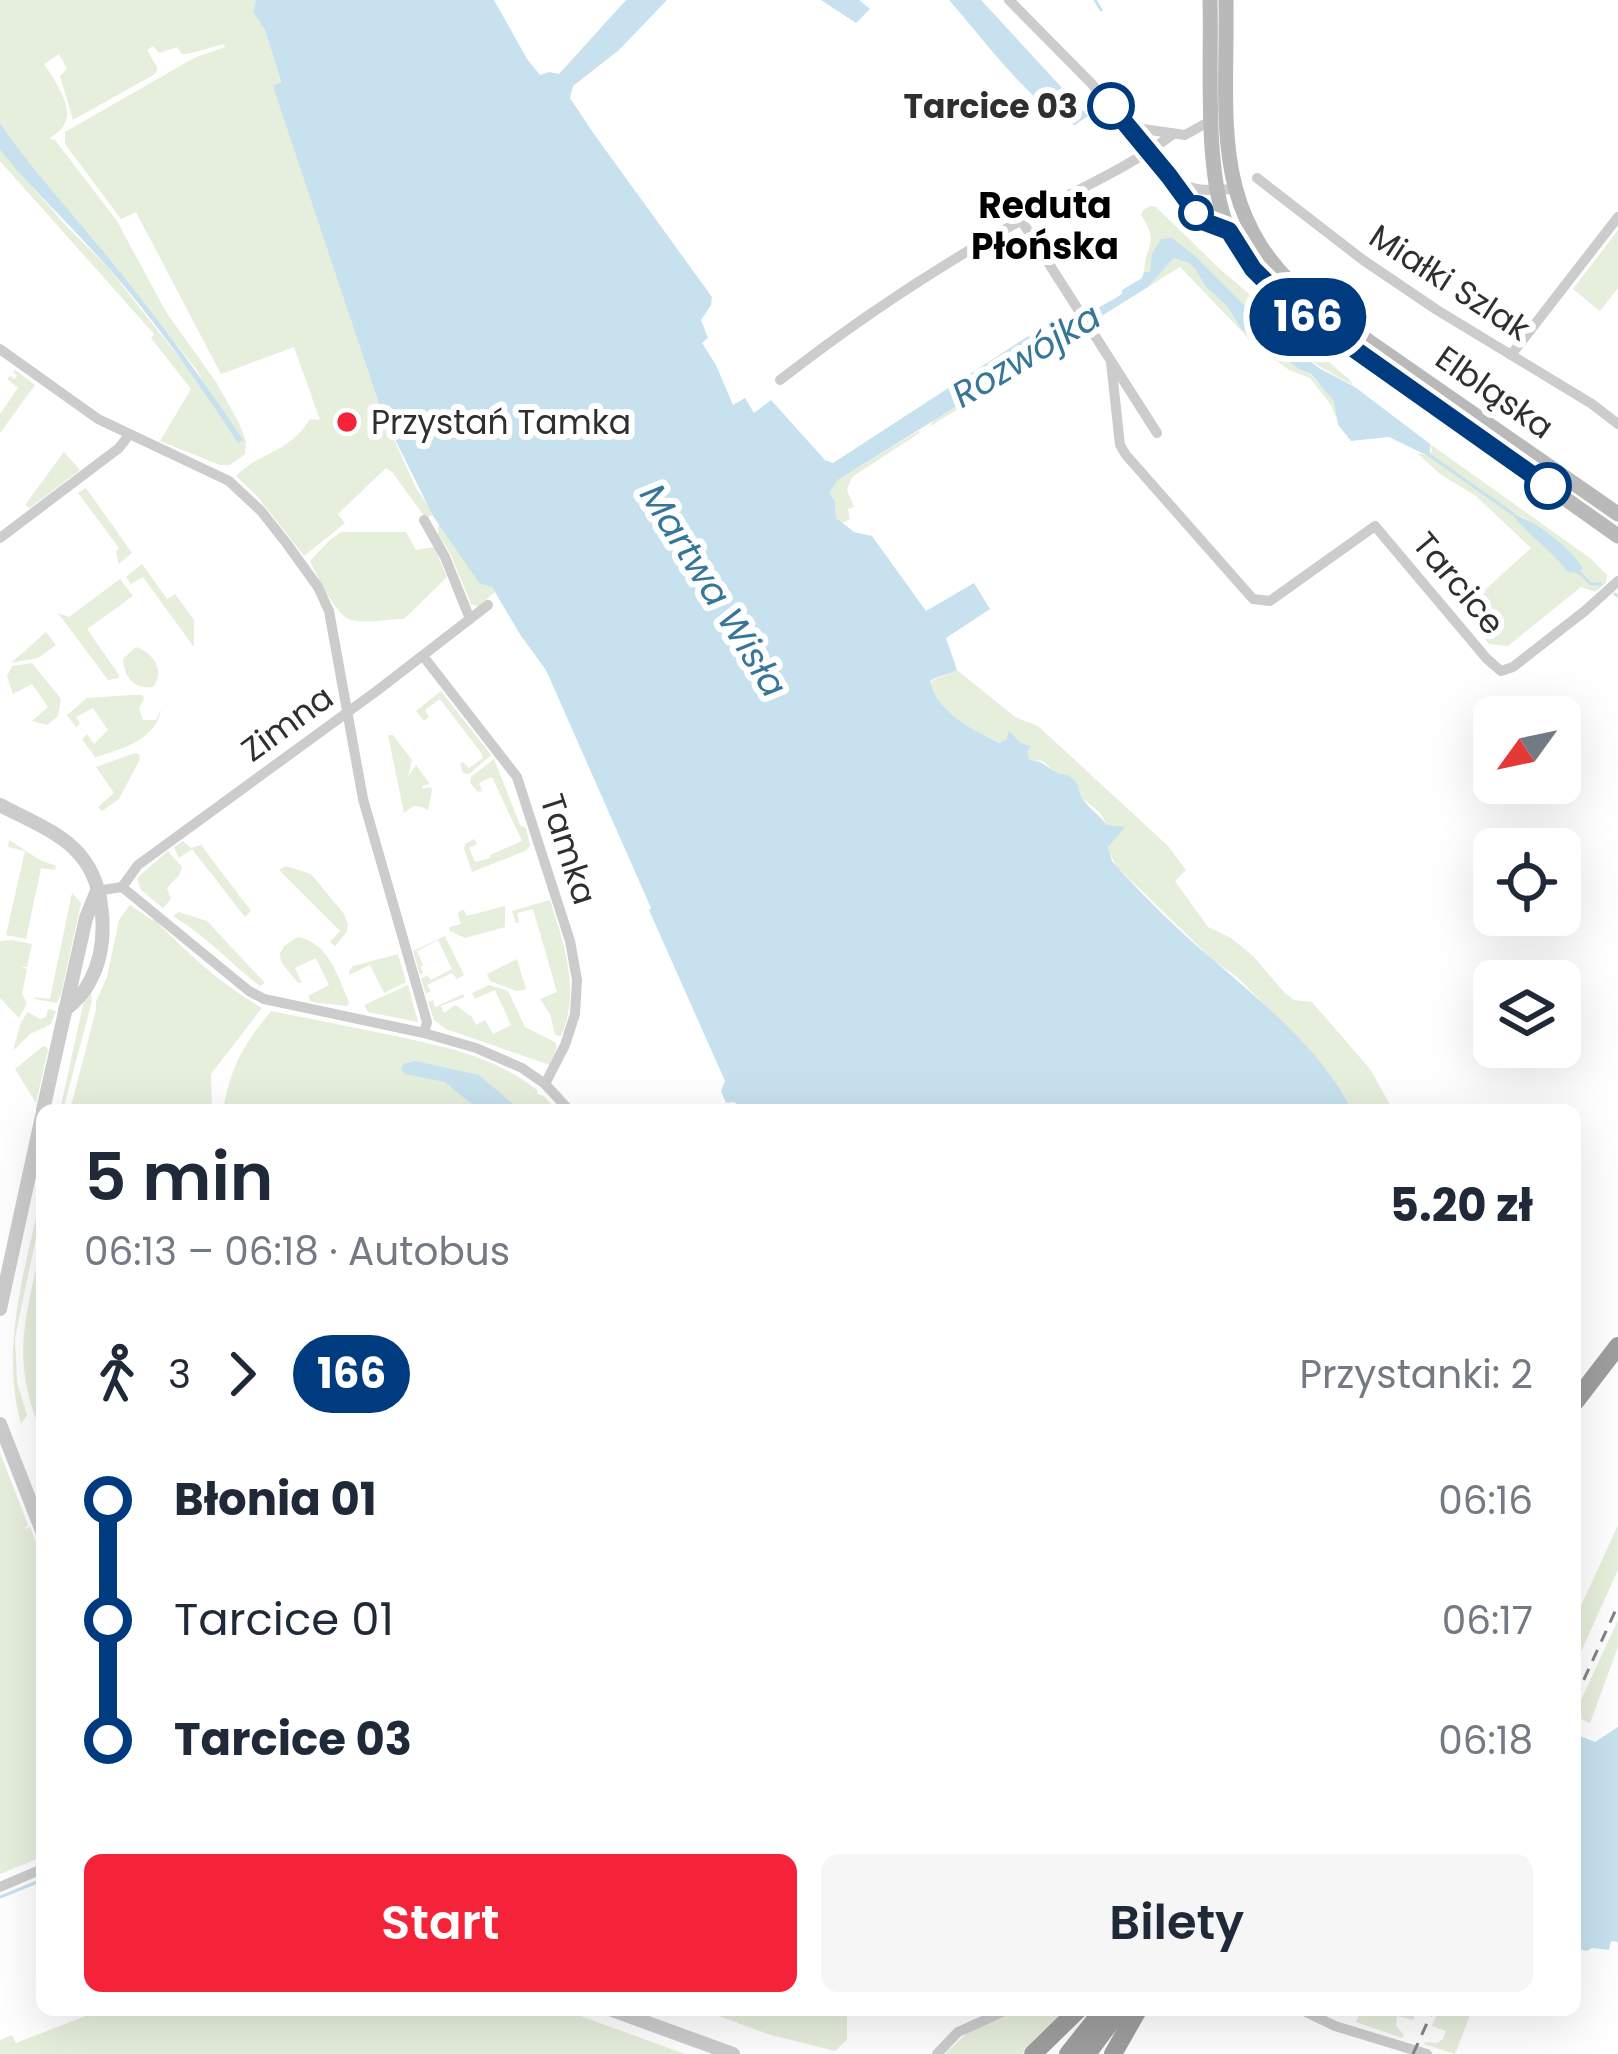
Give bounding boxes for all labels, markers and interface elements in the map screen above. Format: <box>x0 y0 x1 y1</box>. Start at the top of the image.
place label: Tarcice 03 <box>903 83 1078 130</box>
marker: Tarcice 03 <box>1089 84 1133 128</box>
district label: Reduta Płońska <box>971 180 1119 272</box>
unlabelled marker <box>1180 197 1212 229</box>
street label: Miałki Szlak <box>1360 213 1539 352</box>
line badge: 166 <box>1239 278 1377 356</box>
text: 166 <box>1273 287 1343 346</box>
water label: Rozwójka <box>942 291 1110 420</box>
street label: Elbląska <box>1426 335 1563 450</box>
place label: Przystań Tamka <box>371 399 631 446</box>
marker: Przystań Tamka <box>334 409 360 435</box>
unlabelled marker <box>1526 464 1570 508</box>
water label: Martwa Wisła <box>628 474 799 707</box>
street label: Tarcice <box>1402 522 1516 645</box>
street label: Zimna <box>232 674 343 773</box>
north arrow <box>1473 696 1581 804</box>
map controls <box>1473 696 1581 1068</box>
street label: Tamka <box>529 788 608 910</box>
button: locate <box>1473 828 1581 936</box>
button: layers <box>1473 960 1581 1068</box>
text: 5 min <box>84 1131 273 1223</box>
text: 5.20 zł <box>1390 1174 1533 1237</box>
text: 06:13 – 06:18 · Autobus <box>84 1224 510 1279</box>
icon: walk <box>84 1341 150 1407</box>
icon: forward <box>209 1341 275 1407</box>
text: 166 <box>317 1344 386 1403</box>
text: 3 <box>168 1347 191 1402</box>
text: Przystanki: 2 <box>1299 1347 1533 1402</box>
text: Błonia 01 <box>174 1468 377 1531</box>
text: 06:16 <box>1438 1473 1533 1528</box>
text: Tarcice 01 <box>174 1588 394 1651</box>
text: 06:17 <box>1442 1593 1533 1648</box>
text: Tarcice 03 <box>174 1708 412 1771</box>
text: 06:18 <box>1438 1713 1533 1768</box>
button: Start <box>84 1854 797 1992</box>
button: Bilety <box>821 1854 1533 1992</box>

